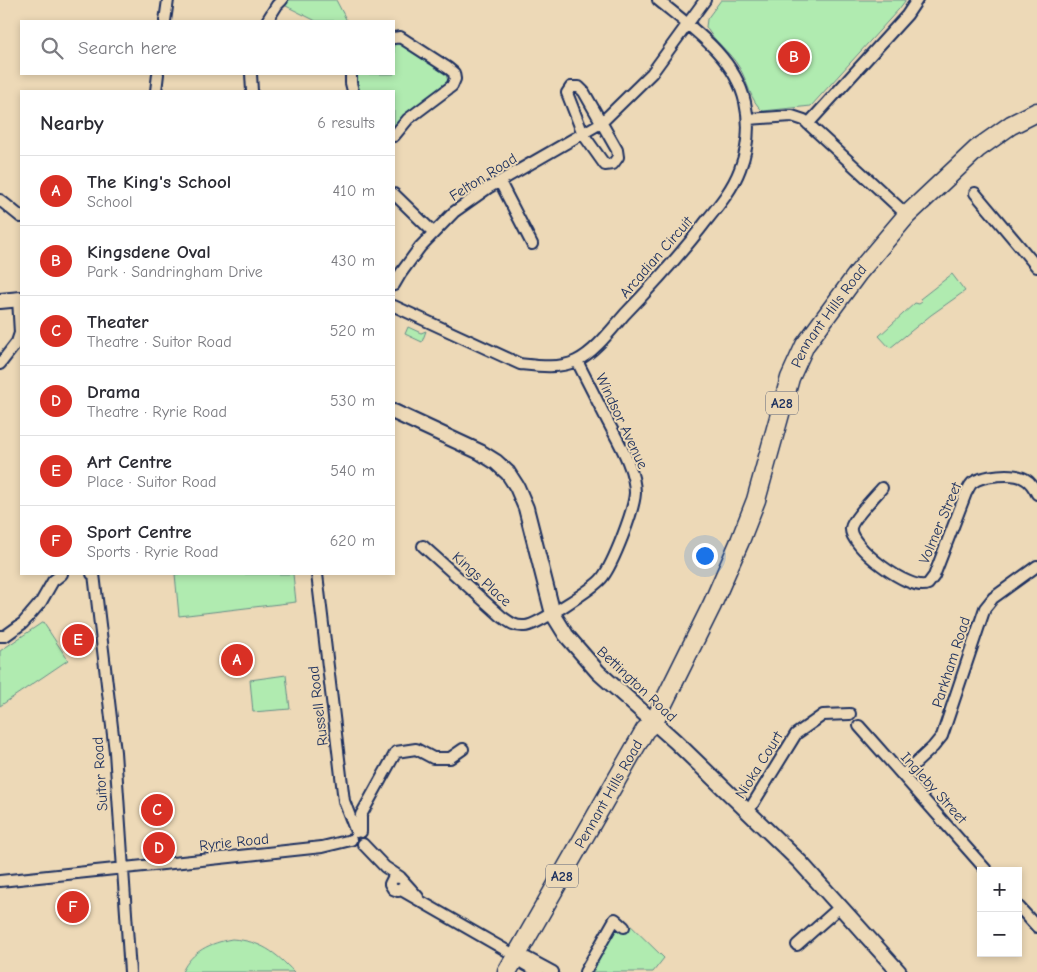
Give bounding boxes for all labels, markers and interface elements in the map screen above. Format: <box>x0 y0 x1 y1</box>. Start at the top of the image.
search box <box>20 20 395 75</box>
icon: search <box>38 34 66 62</box>
text: Search here <box>78 37 177 59</box>
pin: B <box>778 38 810 76</box>
text: Nearby <box>40 111 104 135</box>
text: 6 results <box>317 114 375 132</box>
street label: Felton Road <box>446 149 520 205</box>
text: The King's School <box>87 171 231 193</box>
text: A <box>52 182 60 200</box>
text: 410 m <box>333 182 375 200</box>
text: School <box>87 193 133 211</box>
street label: Arcadian Circuit <box>616 212 697 302</box>
text: Kingsdene Oval <box>87 241 211 263</box>
text: B <box>51 252 61 270</box>
text: 430 m <box>331 252 375 270</box>
street label: Pennant Hills Road <box>787 261 870 370</box>
text: Park · Sandringham Drive <box>87 263 263 281</box>
text: Theater <box>87 311 149 333</box>
text: C <box>51 322 61 340</box>
text: 520 m <box>330 322 375 340</box>
text: Theatre · Suitor Road <box>87 333 232 351</box>
street label: Windsor Avenue <box>592 370 652 472</box>
text: Drama <box>87 381 140 403</box>
text: D <box>51 392 61 410</box>
text: 530 m <box>330 392 375 410</box>
road number: A28 <box>766 392 798 414</box>
text: Theatre · Ryrie Road <box>87 403 227 421</box>
text: Art Centre <box>87 451 172 473</box>
text: E <box>51 462 61 480</box>
text: 540 m <box>330 462 375 480</box>
text: Place · Suitor Road <box>87 473 216 491</box>
street label: Volmer Street <box>915 479 966 566</box>
text: Sport Centre <box>87 521 191 543</box>
text: F <box>51 532 61 550</box>
text: 620 m <box>330 532 375 550</box>
text: Sports · Ryrie Road <box>87 543 218 561</box>
your location <box>692 543 718 569</box>
street label: Kings Place <box>449 548 516 611</box>
street label: Parkham Road <box>928 614 974 710</box>
pin: E <box>62 621 94 659</box>
pin: A <box>221 641 253 679</box>
street label: Bettington Road <box>593 642 681 726</box>
street label: Russell Road <box>304 665 332 747</box>
street label: Nioka Court <box>731 727 787 802</box>
street label: Suitor Road <box>88 736 112 812</box>
street label: Pennant Hills Road <box>571 737 647 851</box>
street label: Ingleby Street <box>897 748 971 828</box>
pin: C <box>141 791 173 829</box>
pin: D <box>143 829 175 867</box>
street label: Ryrie Road <box>198 829 270 855</box>
road number: A28 <box>546 864 578 888</box>
map controls <box>977 867 1022 957</box>
button: + <box>977 867 1022 912</box>
pin: F <box>57 888 89 926</box>
button: − <box>977 912 1022 957</box>

